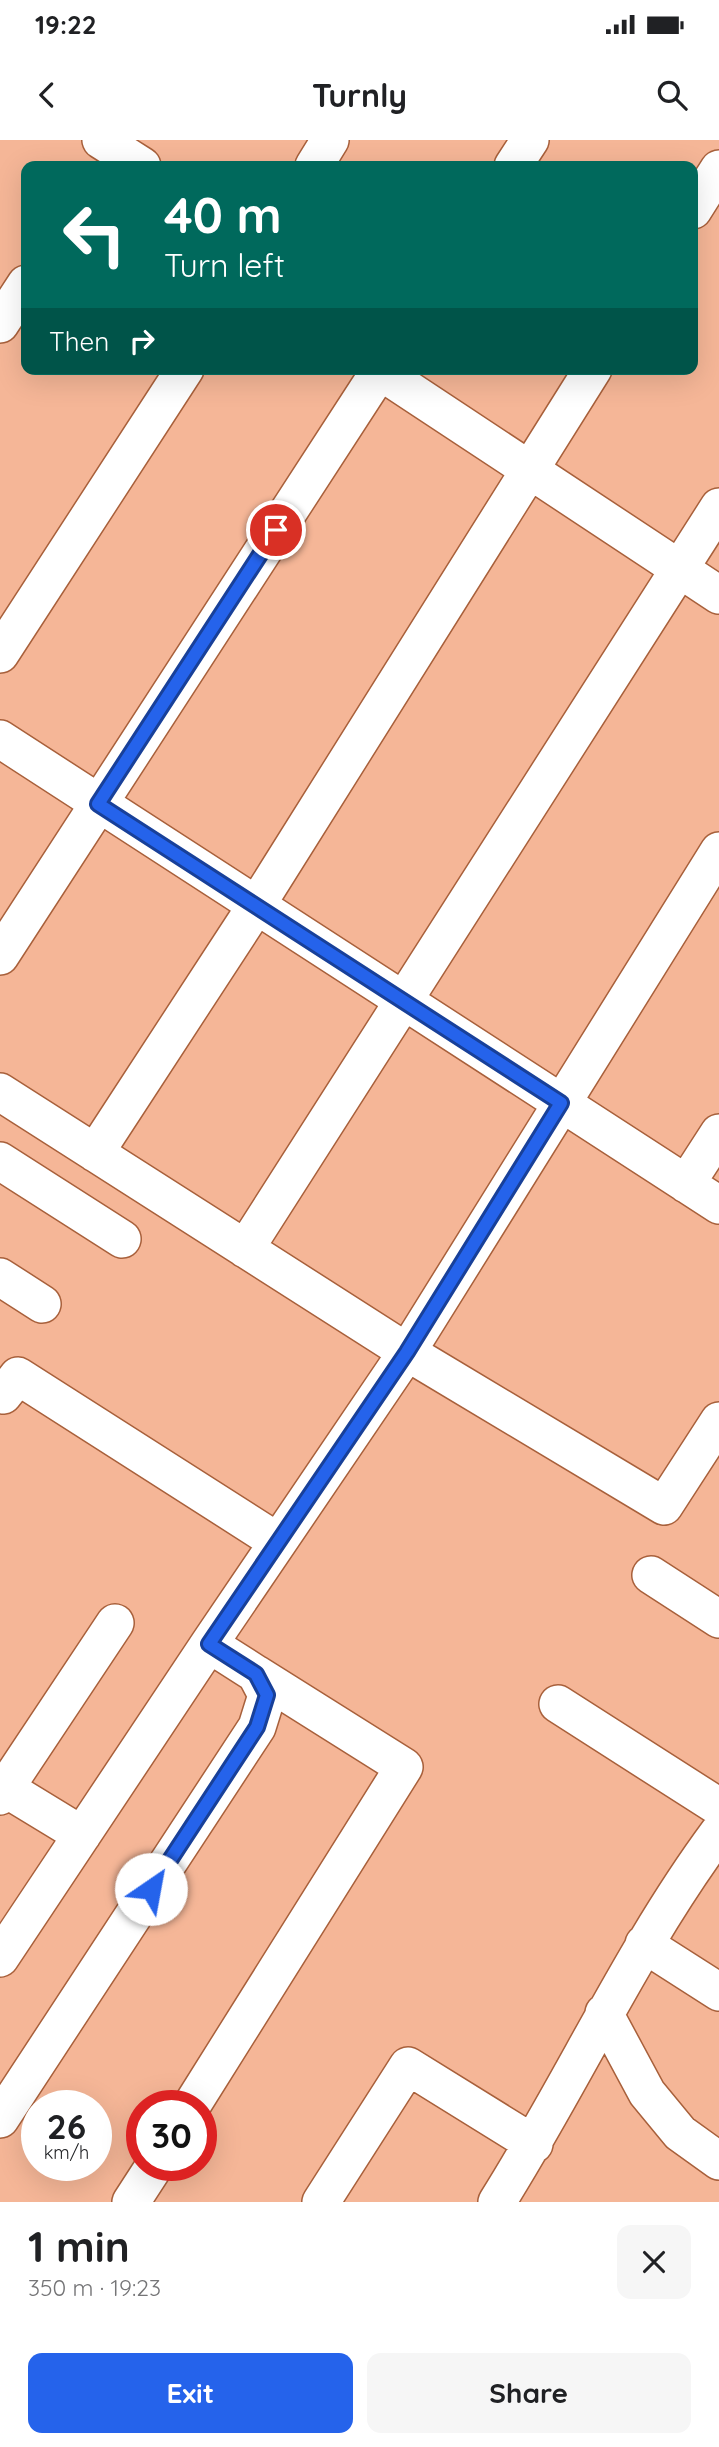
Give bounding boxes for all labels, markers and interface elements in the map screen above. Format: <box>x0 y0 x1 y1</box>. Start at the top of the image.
text: 19:22 <box>35 8 97 41</box>
text: Turnly <box>312 75 407 115</box>
icon: back <box>28 76 66 114</box>
icon: search <box>653 76 691 114</box>
text: 40 m <box>164 184 282 245</box>
icon: left <box>49 189 140 280</box>
text: Turn left <box>164 245 285 285</box>
icon: right <box>123 322 161 360</box>
text: Then <box>49 325 109 358</box>
pin <box>246 500 306 560</box>
icon: arrive <box>257 511 295 549</box>
position arrow <box>114 1852 188 1926</box>
speed limit sign: 30 <box>126 2090 217 2181</box>
text: 26 <box>47 2104 86 2148</box>
text: km/h <box>44 2141 89 2164</box>
text: 1 min <box>28 2220 130 2273</box>
button: close <box>617 2225 691 2299</box>
text: 350 m · 19:23 <box>28 2273 161 2302</box>
button: Exit <box>28 2353 353 2433</box>
button: Share <box>367 2353 691 2433</box>

